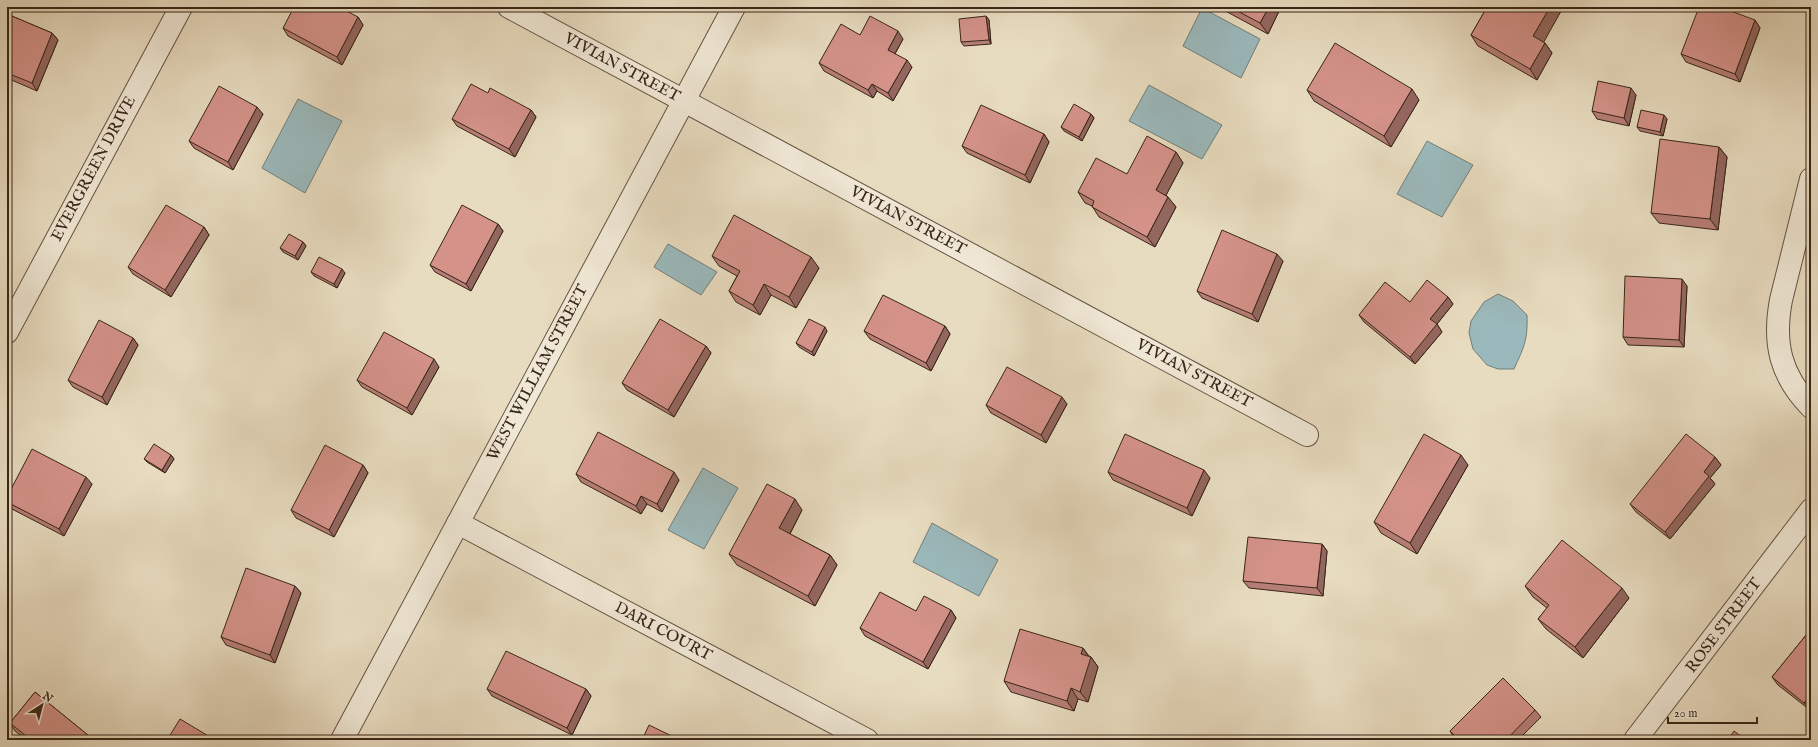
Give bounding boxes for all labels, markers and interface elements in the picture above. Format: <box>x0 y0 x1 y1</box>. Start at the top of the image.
street label: VIVIAN STREET <box>560 29 684 107</box>
street label: EVERGREEN DRIVE <box>47 93 141 245</box>
street label: VIVIAN STREET <box>846 182 970 260</box>
street label: WEST WILLIAM STREET <box>483 281 593 464</box>
street label: VIVIAN STREET <box>1132 335 1256 413</box>
street label: ROSE STREET <box>1682 574 1766 677</box>
street label: DARI COURT <box>611 598 715 666</box>
north arrow <box>22 685 62 725</box>
text: N <box>39 689 56 706</box>
scale bar <box>1668 699 1757 725</box>
text: 20 m <box>1674 706 1697 721</box>

